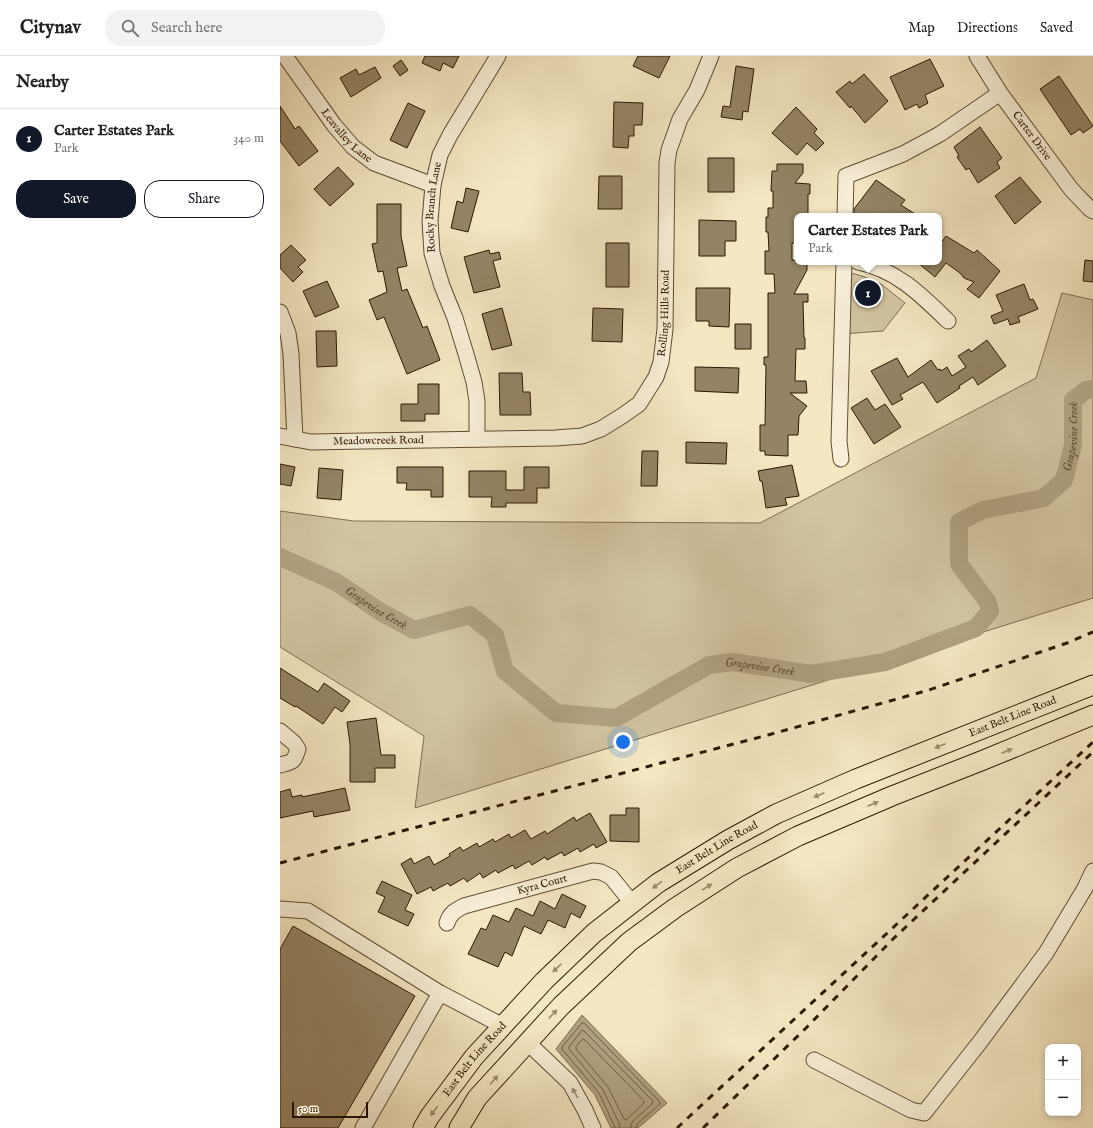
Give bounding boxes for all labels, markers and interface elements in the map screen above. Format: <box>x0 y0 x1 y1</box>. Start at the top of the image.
search box <box>105 10 385 46</box>
text: Citynav <box>20 16 81 40</box>
icon: search <box>119 17 141 39</box>
text: Search here <box>151 18 222 37</box>
text: Map <box>908 19 935 37</box>
text: Directions <box>957 19 1018 37</box>
text: Saved <box>1040 19 1073 37</box>
text: Nearby <box>16 72 69 93</box>
street label: Leavalley Lane <box>318 106 375 166</box>
street label: Carter Drive <box>1009 109 1055 163</box>
text: Carter Estates Park <box>54 121 174 140</box>
text: 1 <box>27 130 31 147</box>
text: 340 m <box>234 130 264 147</box>
text: Park <box>54 140 79 157</box>
street label: Rocky Branch Lane <box>423 161 445 253</box>
button: Save <box>16 180 136 218</box>
button: Share <box>144 180 264 218</box>
popup <box>794 213 942 265</box>
text: Carter Estates Park <box>808 221 928 240</box>
text: Park <box>808 240 833 257</box>
street label: Rolling Hills Road <box>655 270 673 358</box>
pin: 1 <box>855 278 881 308</box>
water label: Grapevine Creek <box>1059 401 1081 473</box>
street label: Meadowcreek Road <box>333 433 424 449</box>
water label: Grapevine Creek <box>342 583 410 632</box>
water label: Grapevine Creek <box>724 654 796 679</box>
street label: East Belt Line Road <box>967 693 1059 740</box>
your location <box>613 732 633 752</box>
one-way arrow <box>933 744 945 750</box>
one-way arrow <box>1001 747 1013 754</box>
one-way arrow <box>814 792 825 798</box>
one-way arrow <box>868 800 880 806</box>
street label: East Belt Line Road <box>673 818 760 877</box>
street label: Kyra Court <box>516 871 569 898</box>
one-way arrow <box>651 880 662 889</box>
one-way arrow <box>702 884 713 891</box>
one-way arrow <box>552 963 562 973</box>
one-way arrow <box>548 1009 557 1018</box>
street label: East Belt Line Road <box>440 1019 510 1100</box>
map controls <box>1045 1044 1081 1116</box>
button: + <box>1045 1044 1081 1080</box>
one-way arrow <box>489 1074 498 1085</box>
button: − <box>1045 1080 1081 1116</box>
one-way arrow <box>572 1087 579 1099</box>
scale bar <box>292 1100 368 1119</box>
text: 50 m <box>298 1102 318 1116</box>
one-way arrow <box>430 1105 438 1116</box>

